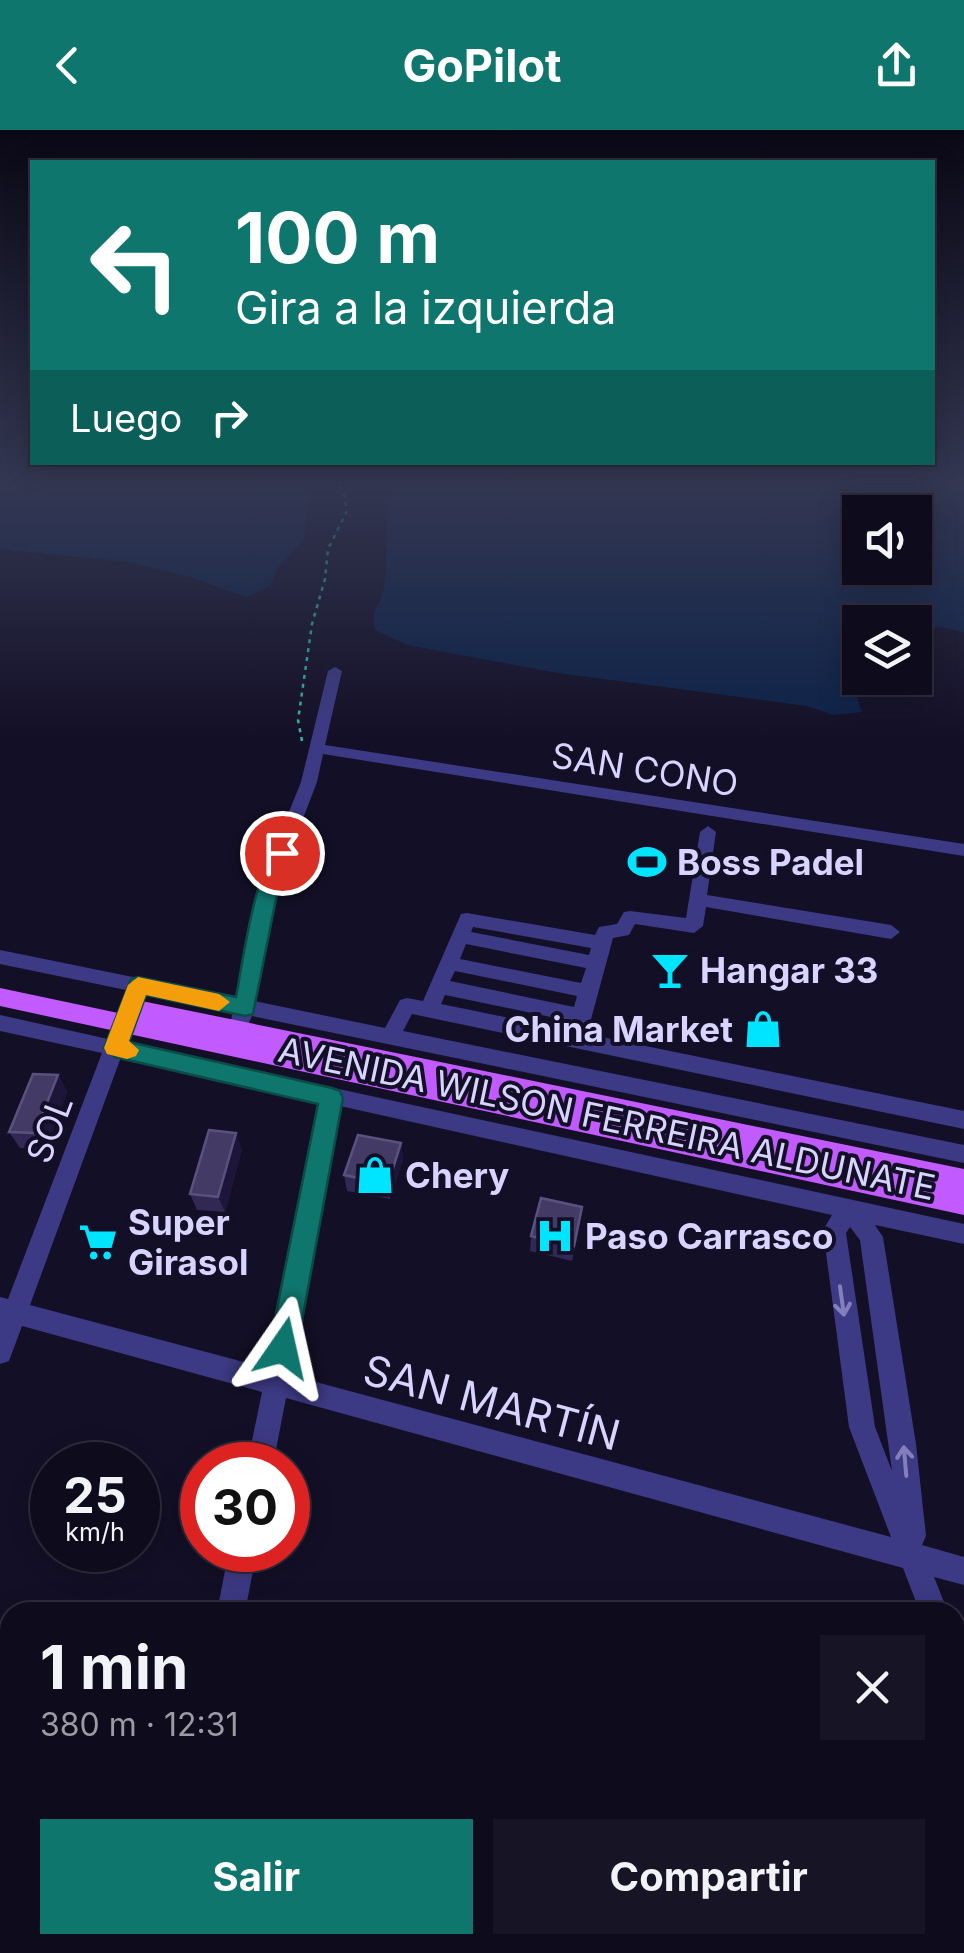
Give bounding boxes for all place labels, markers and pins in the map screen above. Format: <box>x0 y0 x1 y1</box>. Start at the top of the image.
pin <box>240 811 325 896</box>
sports icon: Boss Padel <box>626 841 668 883</box>
place label: Boss Padel <box>677 841 864 883</box>
bar icon: Hangar 33 <box>649 949 691 991</box>
place label: Hangar 33 <box>700 949 878 991</box>
place label: China Market <box>505 1008 733 1050</box>
shop icon: China Market <box>742 1008 784 1050</box>
shop icon: Chery <box>354 1154 396 1196</box>
place label: Chery <box>405 1154 509 1196</box>
place label: Super Girasol <box>128 1201 248 1283</box>
hospital icon: Paso Carrasco <box>534 1215 576 1257</box>
place label: Paso Carrasco <box>585 1215 833 1257</box>
supermarket icon: Super Girasol <box>77 1221 119 1263</box>

